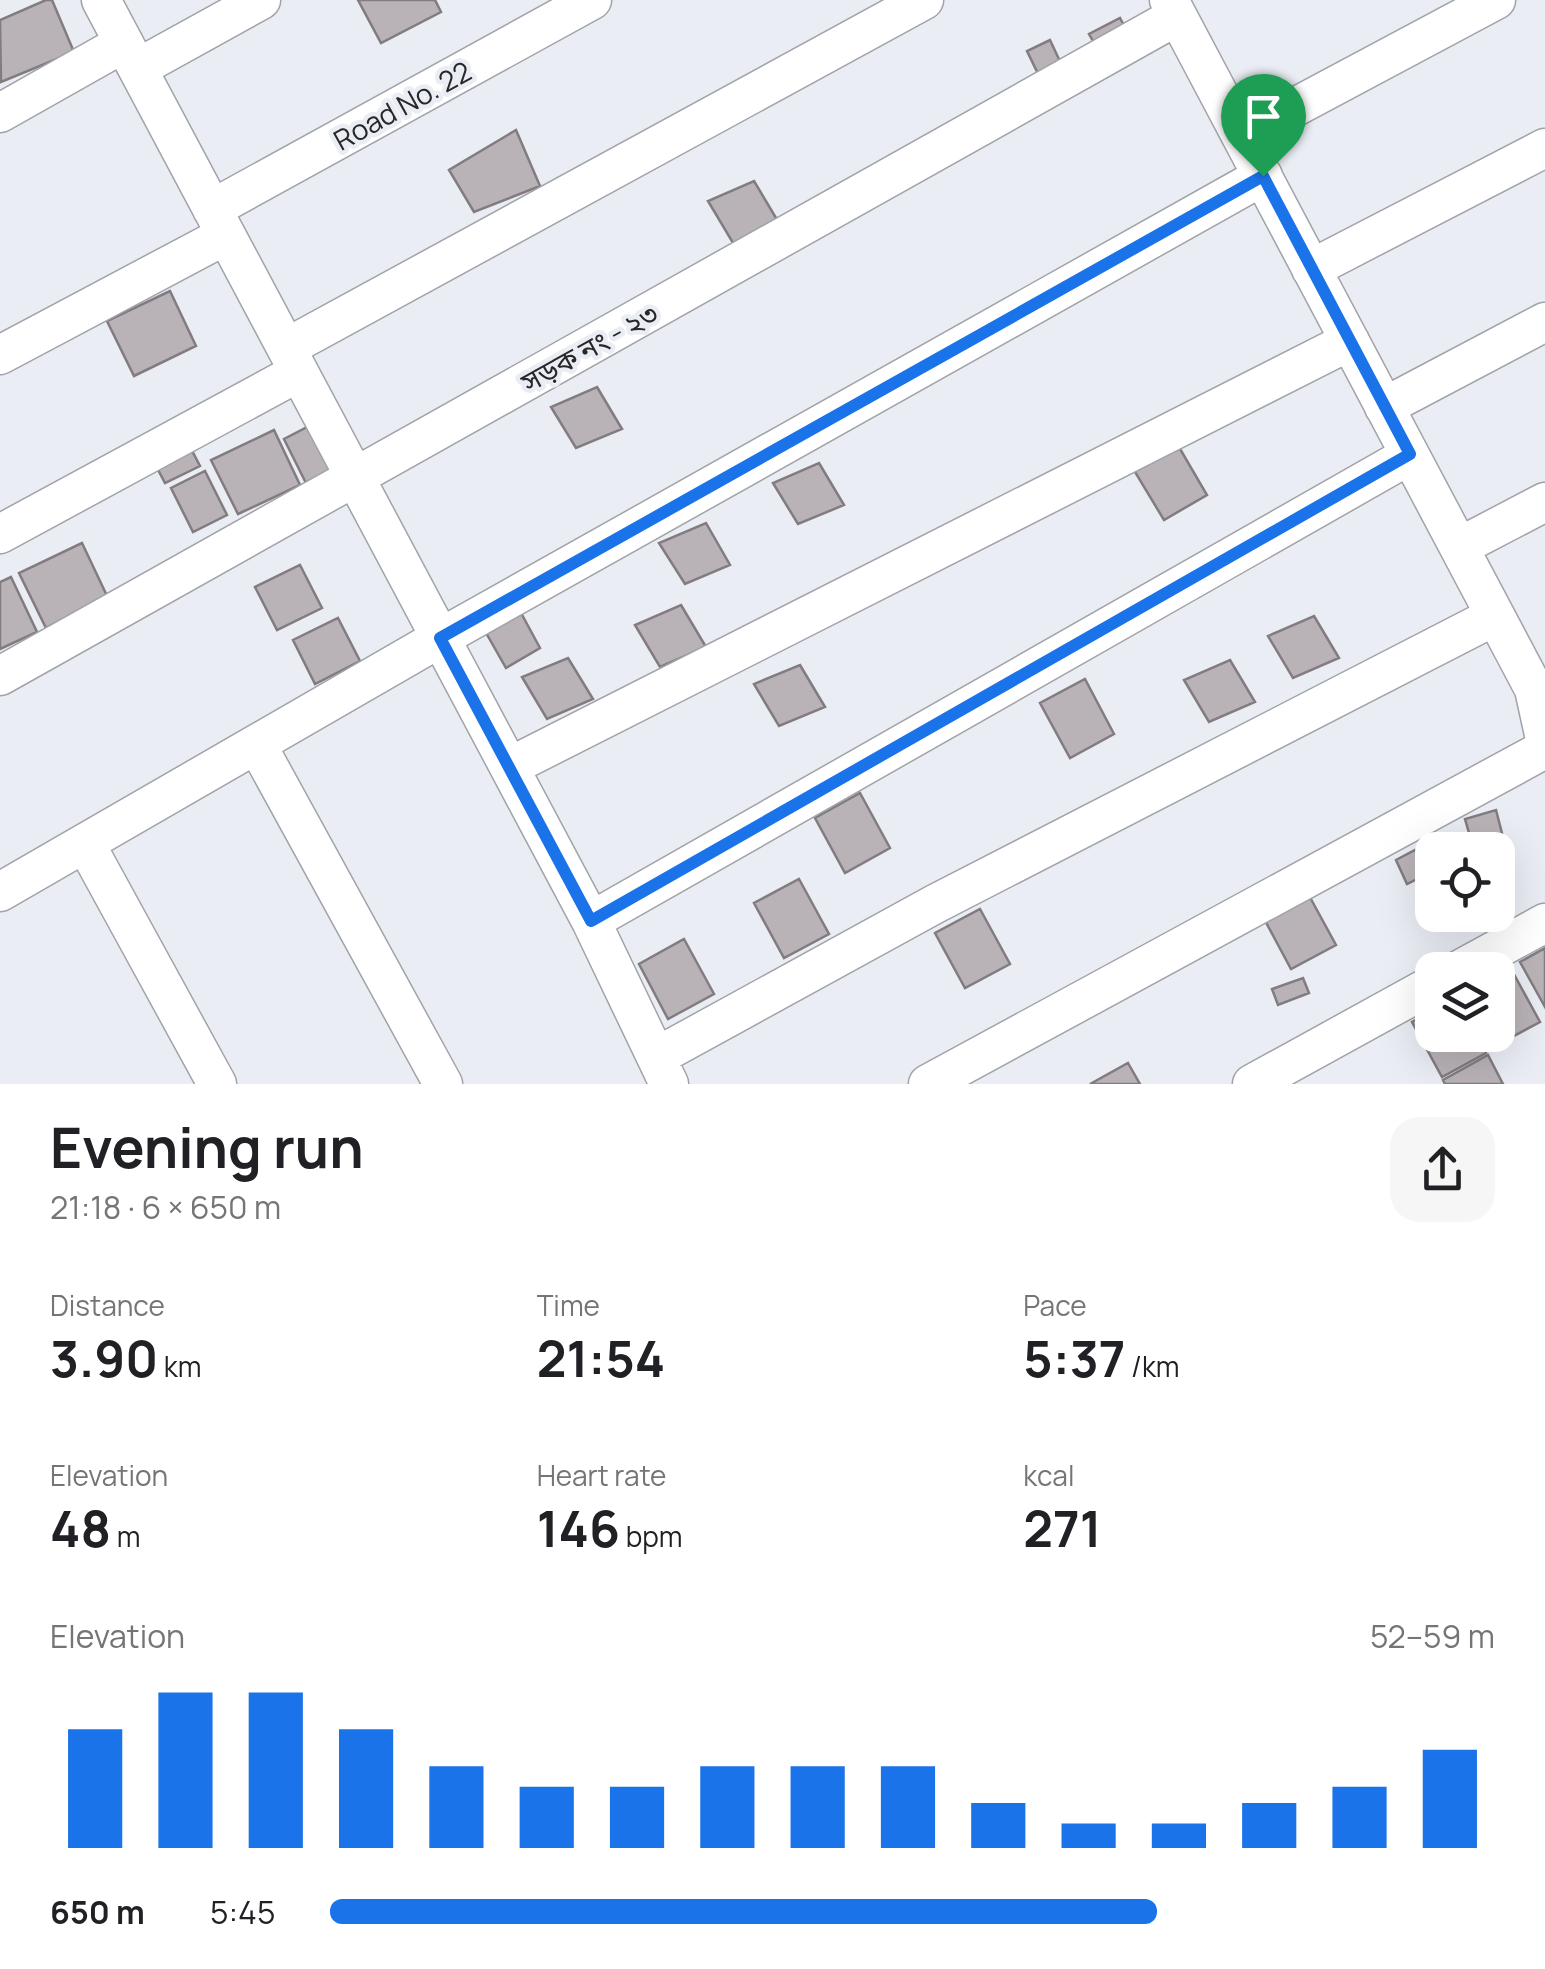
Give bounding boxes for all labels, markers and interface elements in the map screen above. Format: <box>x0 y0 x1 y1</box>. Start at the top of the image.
street label: Road No. 22 <box>326 52 478 158</box>
pin <box>1221 74 1306 177</box>
icon: arrive <box>1236 89 1291 144</box>
street label: সড়ক নং - ২৩ <box>513 294 664 401</box>
map controls <box>1415 832 1515 1052</box>
button: locate <box>1415 832 1515 932</box>
button: layers <box>1415 952 1515 1052</box>
text: Evening run <box>50 1109 364 1185</box>
button: share <box>1390 1117 1495 1222</box>
text: 21:18 · 6 × 650 m <box>50 1185 281 1229</box>
text: Distance <box>50 1286 165 1324</box>
text: Time <box>537 1286 600 1324</box>
text: Pace <box>1023 1286 1087 1324</box>
text: 3.90 <box>50 1324 158 1392</box>
text: 21:54 <box>537 1324 665 1392</box>
text: 5:37 <box>1023 1324 1126 1392</box>
text: km <box>158 1347 201 1385</box>
text: /km <box>1126 1347 1180 1385</box>
text: Elevation <box>50 1456 168 1494</box>
text: Heart rate <box>537 1456 666 1494</box>
text: kcal <box>1023 1456 1074 1494</box>
text: 48 <box>50 1494 111 1562</box>
text: 146 <box>537 1494 620 1562</box>
text: 271 <box>1023 1494 1102 1562</box>
text: m <box>111 1517 140 1555</box>
text: bpm <box>620 1517 683 1555</box>
text: Elevation <box>50 1614 185 1658</box>
text: 52–59 m <box>1370 1614 1495 1658</box>
text: 650 m <box>50 1890 145 1934</box>
text: 5:45 <box>210 1890 275 1934</box>

